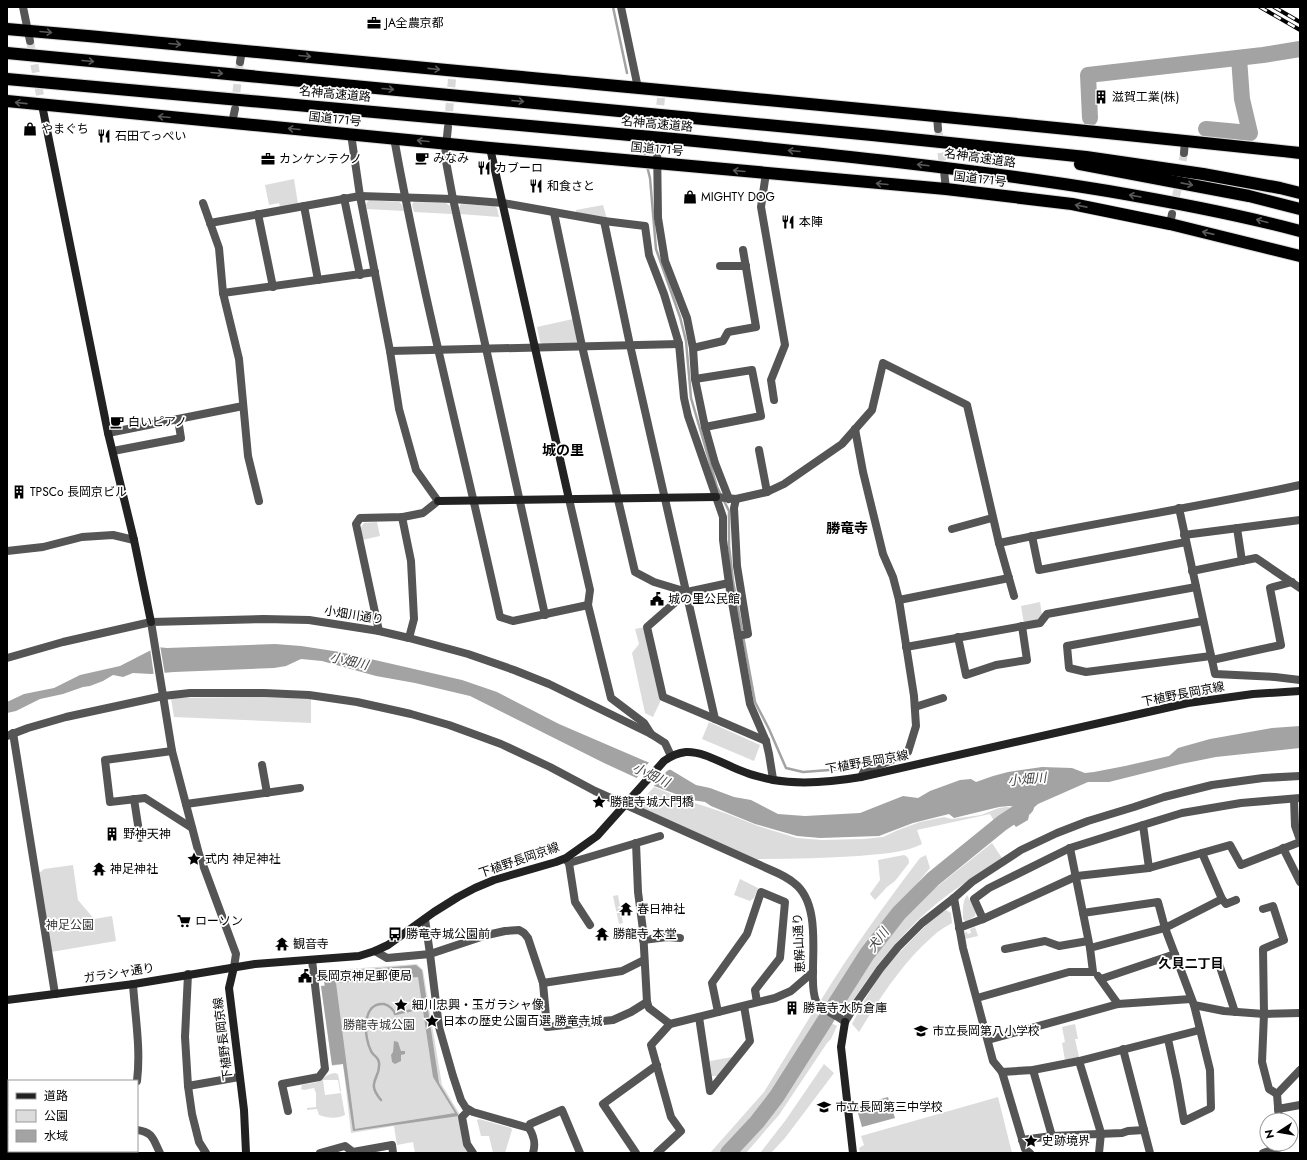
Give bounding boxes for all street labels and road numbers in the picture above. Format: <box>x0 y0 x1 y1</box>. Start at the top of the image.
street label: 名神高速道路 <box>298 82 372 106</box>
street label: 国道171号 <box>308 107 362 131</box>
street label: 名神高速道路 <box>620 112 694 136</box>
street label: 国道171号 <box>630 138 684 160</box>
street label: 名神高速道路 <box>943 144 1017 172</box>
street label: 国道171号 <box>953 167 1007 191</box>
street label: 小畑川通り <box>323 601 385 629</box>
street label: 下植野長岡京線 <box>1140 677 1226 711</box>
street label: 下植野長岡京線 <box>824 746 910 778</box>
street label: 下植野長岡京線 <box>476 838 562 882</box>
street label: 恵解山通り <box>788 913 810 973</box>
street label: ガラシャ通り <box>82 958 156 988</box>
street label: 下植野長岡京線 <box>209 996 237 1082</box>

